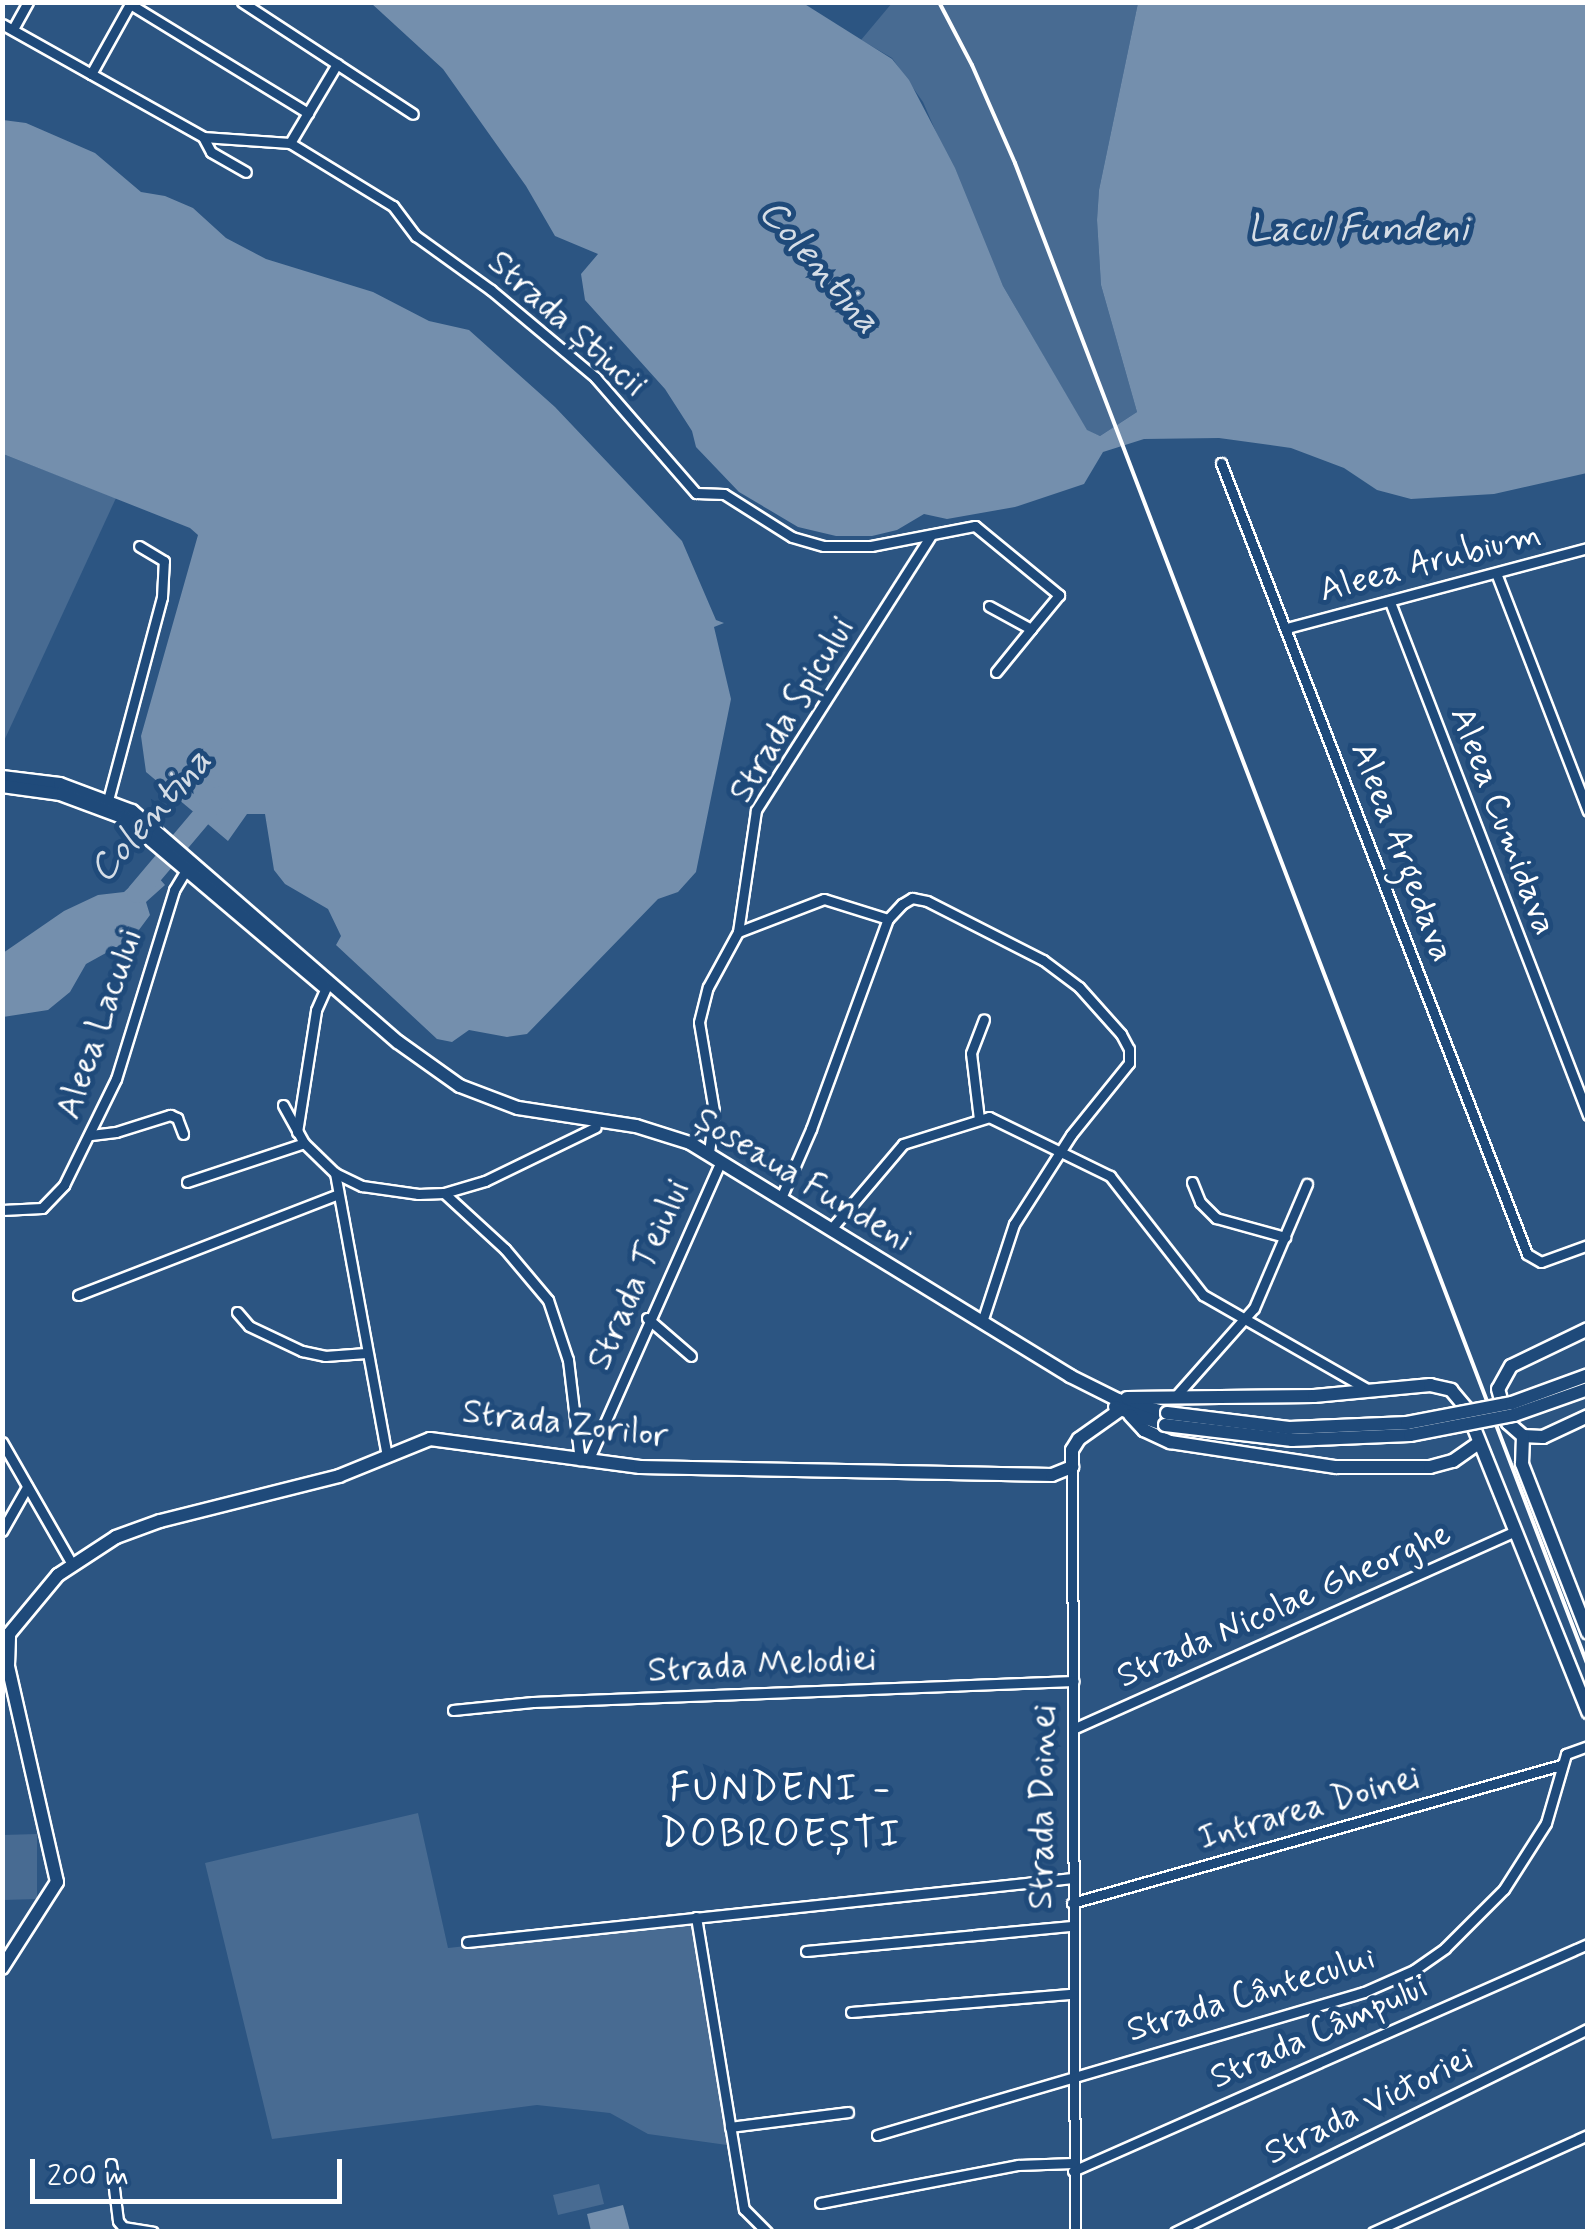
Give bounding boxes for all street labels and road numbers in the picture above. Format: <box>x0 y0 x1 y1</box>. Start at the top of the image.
street label: Strada Știucii <box>479 242 655 406</box>
street label: Aleea Arubium <box>1316 513 1544 611</box>
street label: Strada Spicului <box>719 607 865 813</box>
street label: Aleea Cumidava <box>1439 698 1567 944</box>
street label: Aleea Argedava <box>1340 735 1464 969</box>
street label: Aleea Lacului <box>48 925 152 1123</box>
street label: Șoseaua Fundeni <box>689 1100 917 1260</box>
street label: Strada Teiului <box>579 1175 699 1375</box>
street label: Strada Zorilor <box>459 1390 671 1458</box>
street label: Strada Nicolae Gheorghe <box>1109 1512 1459 1698</box>
street label: Strada Melodiei <box>646 1638 878 1692</box>
street label: Strada Doinei <box>1020 1706 1066 1908</box>
street label: Intrarea Doinei <box>1193 1756 1425 1860</box>
street label: Strada Cântecului <box>1120 1936 1382 2052</box>
street label: Strada Câmpului <box>1202 1964 1436 2100</box>
street label: Strada Victoriei <box>1258 2037 1480 2175</box>

